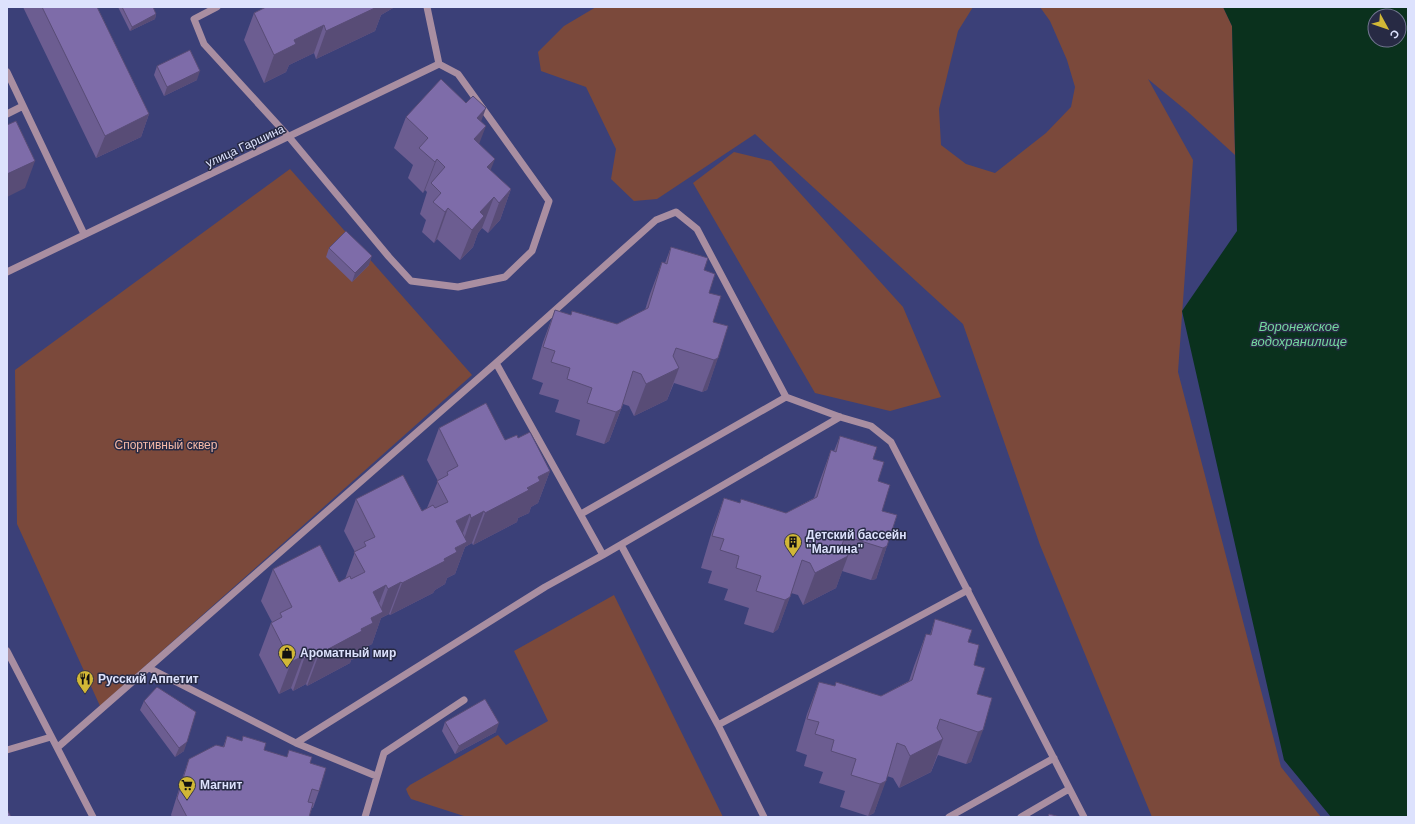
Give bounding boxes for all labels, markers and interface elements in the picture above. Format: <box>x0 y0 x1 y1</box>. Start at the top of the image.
north arrow <box>1367 8 1407 48</box>
text: С <box>1387 28 1402 41</box>
street label: улица Гаршина <box>203 122 287 170</box>
water label: Воронежское водохранилище <box>1251 319 1347 349</box>
park label: Спортивный сквер <box>115 438 218 452</box>
place label: Детский бассейн "Малина" <box>806 528 906 556</box>
building icon: Детский бассейн "Малина" <box>783 532 803 557</box>
shop icon: Ароматный мир <box>277 643 297 668</box>
place label: Ароматный мир <box>300 646 396 660</box>
restaurant icon: Русский Аппетит <box>75 669 95 694</box>
place label: Русский Аппетит <box>98 672 199 686</box>
supermarket icon: Магнит <box>177 775 197 800</box>
place label: Магнит <box>200 778 242 792</box>

